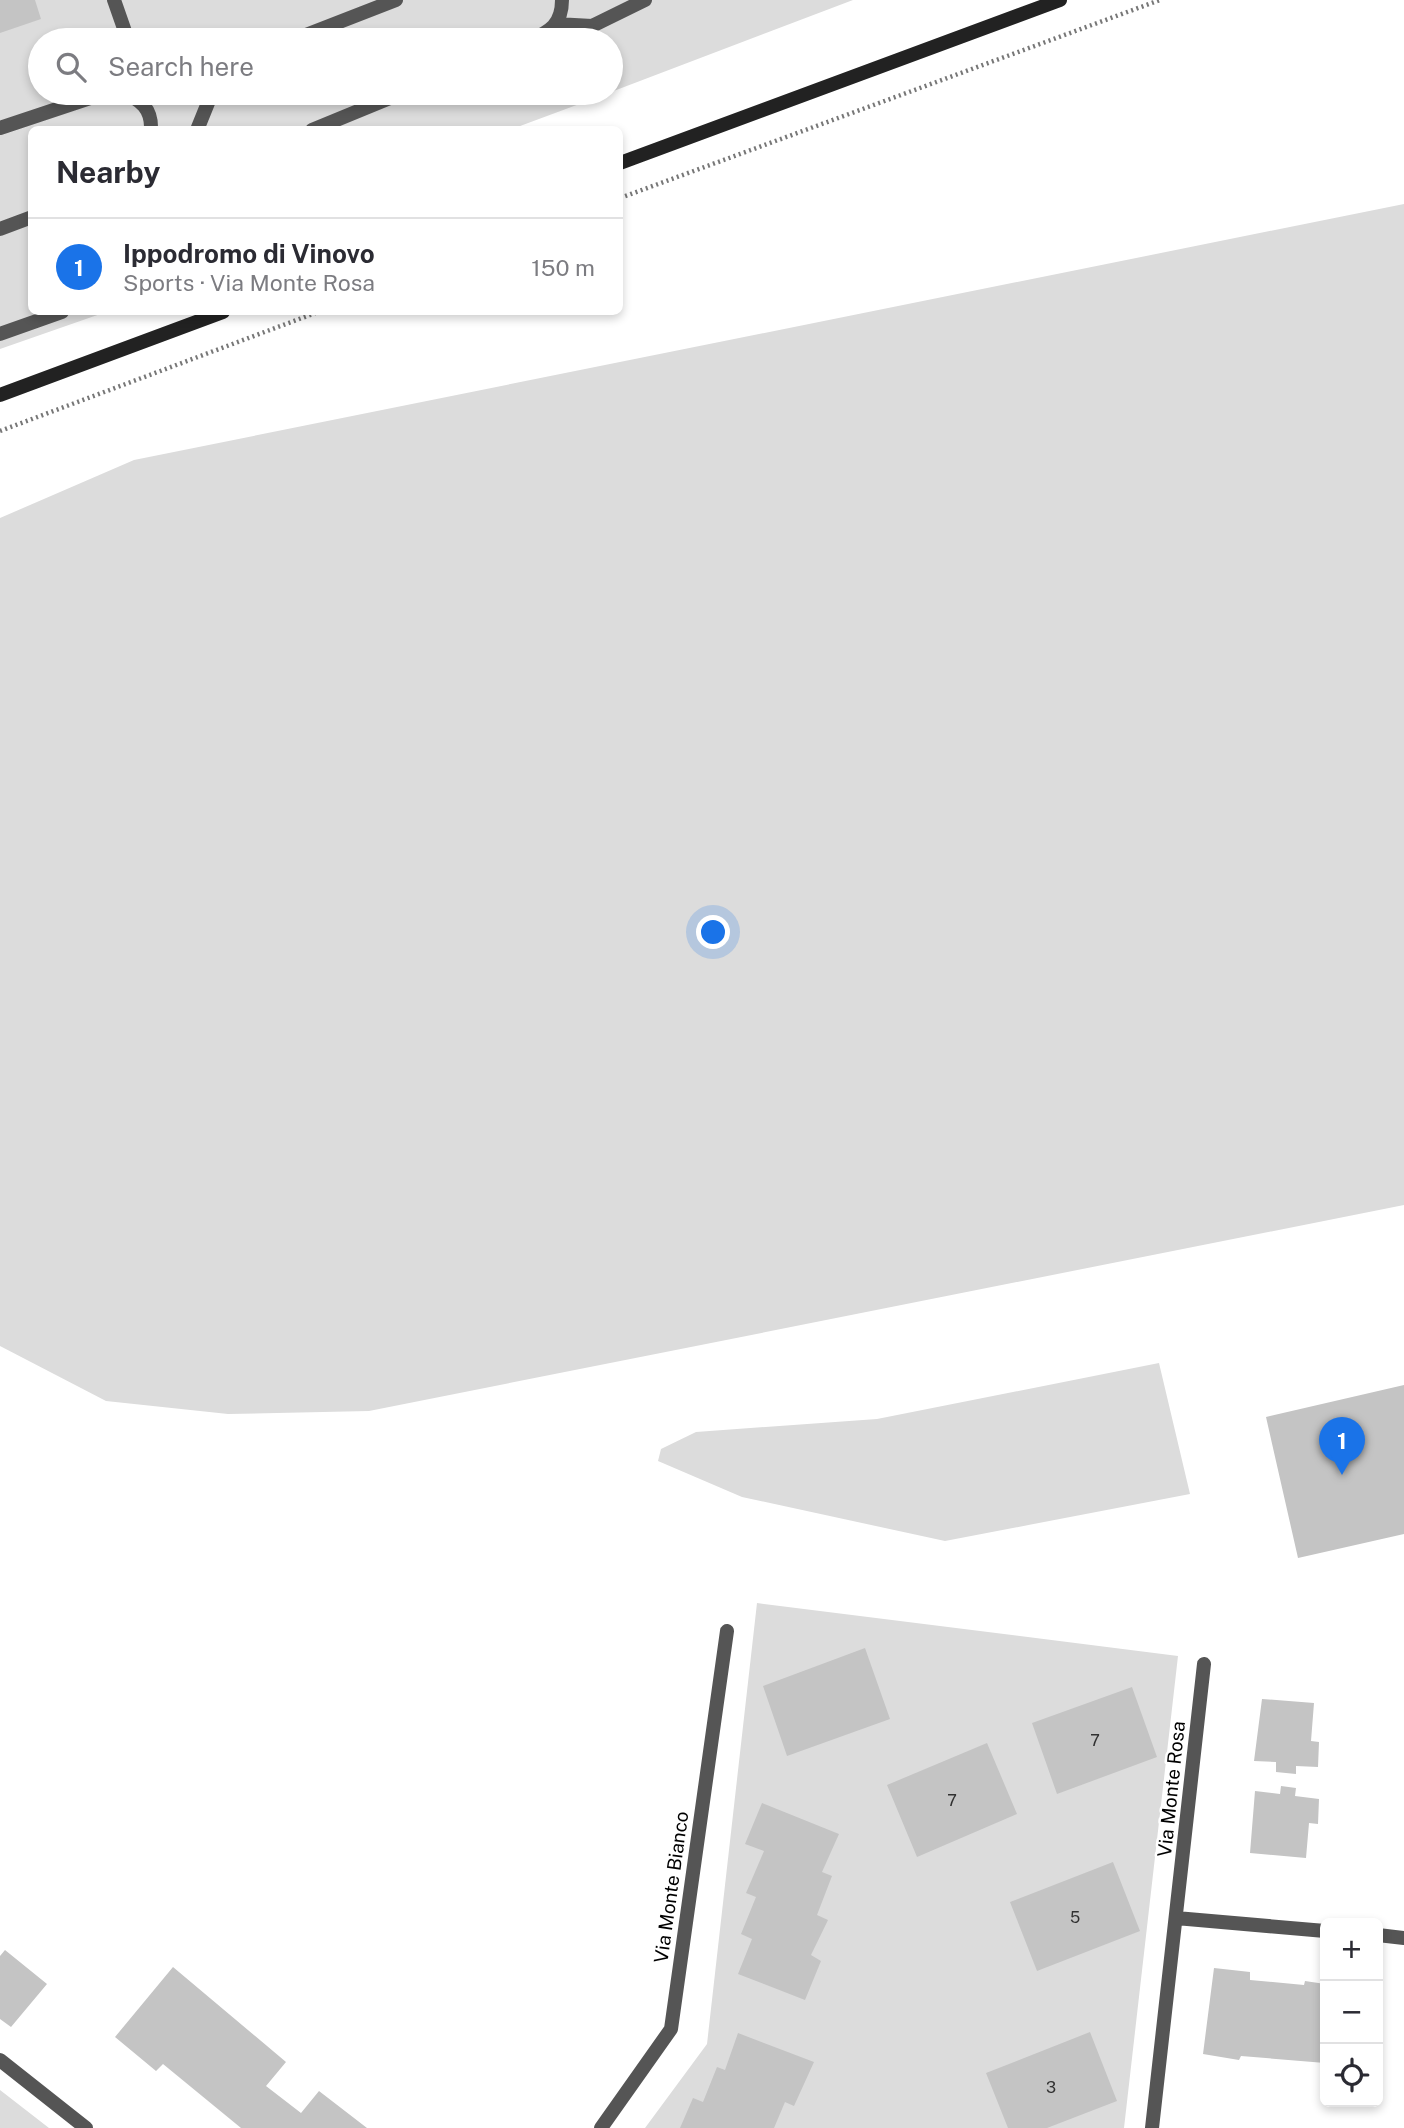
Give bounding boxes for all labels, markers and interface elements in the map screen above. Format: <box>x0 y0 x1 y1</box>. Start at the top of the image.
search box <box>28 28 623 105</box>
icon: search <box>52 48 90 86</box>
text: Search here <box>108 51 254 82</box>
text: Nearby <box>56 154 160 190</box>
text: Ippodromo di Vinovo <box>123 238 375 269</box>
text: 1 <box>74 254 84 281</box>
text: 150 m <box>531 254 595 281</box>
text: Sports · Via Monte Rosa <box>123 269 375 296</box>
your location <box>696 915 730 949</box>
pin: 1 <box>1319 1417 1365 1475</box>
street label: Via Monte Rosa <box>1153 1720 1189 1858</box>
house number: 7 <box>1090 1731 1100 1750</box>
house number: 7 <box>947 1791 957 1810</box>
street label: Via Monte Bianco <box>649 1810 693 1964</box>
house number: 5 <box>1070 1908 1080 1927</box>
map controls <box>1320 1918 1383 2107</box>
button: + <box>1320 1918 1383 1981</box>
button: − <box>1320 1981 1383 2044</box>
button: locate <box>1320 2044 1383 2107</box>
house number: 3 <box>1046 2078 1056 2097</box>

